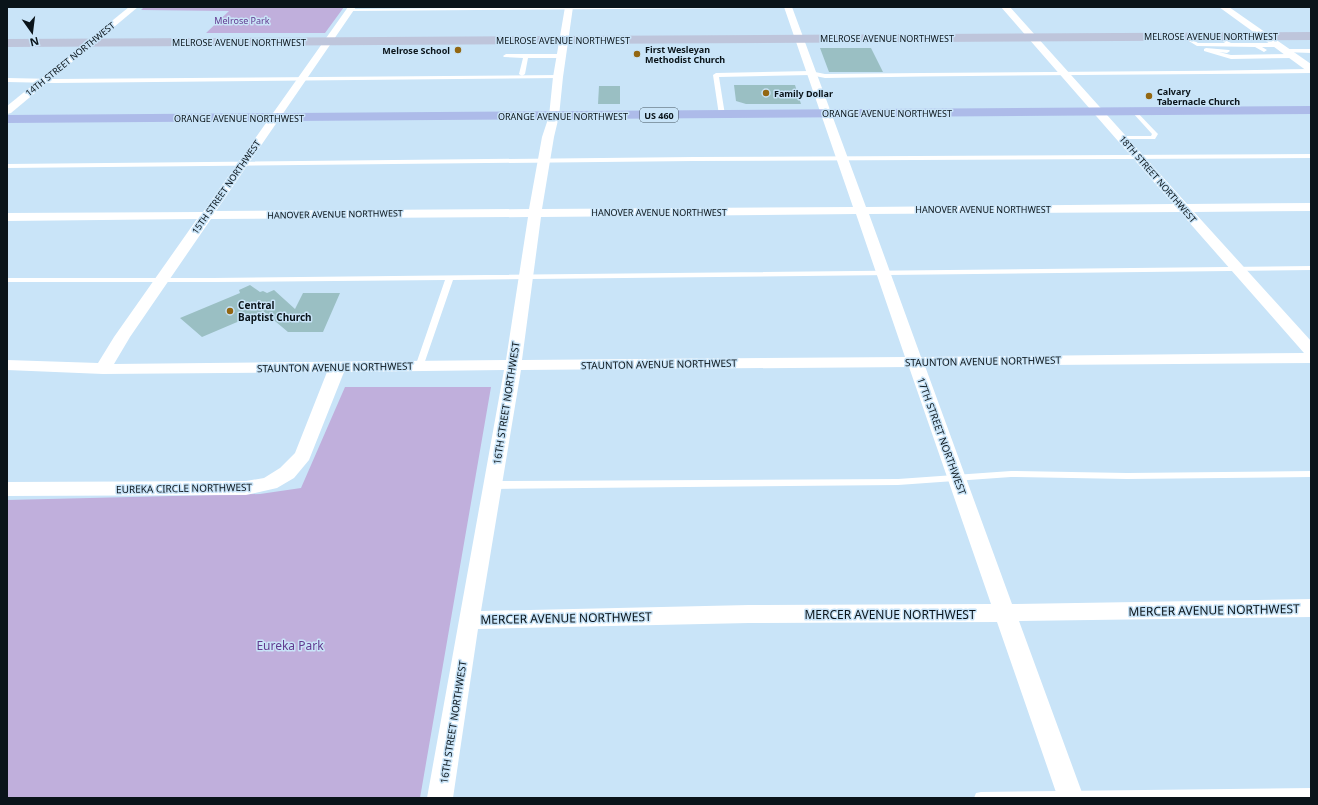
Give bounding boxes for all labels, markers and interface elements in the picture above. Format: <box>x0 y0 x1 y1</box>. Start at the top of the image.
north arrow <box>12 12 52 52</box>
park label: Melrose Park <box>214 14 270 27</box>
street label: 14TH STREET NORTHWEST <box>23 20 117 98</box>
street label: MELROSE AVENUE NORTHWEST <box>1144 30 1278 43</box>
street label: MELROSE AVENUE NORTHWEST <box>820 32 954 45</box>
street label: MELROSE AVENUE NORTHWEST <box>496 34 630 47</box>
street label: MELROSE AVENUE NORTHWEST <box>172 36 306 49</box>
place label: First Wesleyan Methodist Church <box>645 43 725 66</box>
place label: Melrose School <box>382 44 450 57</box>
marker: Melrose School <box>453 45 463 55</box>
marker: First Wesleyan Methodist Church <box>632 49 642 59</box>
place label: Calvary Tabernacle Church <box>1157 85 1240 108</box>
place label: Family Dollar <box>774 87 833 100</box>
marker: Family Dollar <box>761 88 771 98</box>
marker: Calvary Tabernacle Church <box>1144 91 1154 101</box>
street label: ORANGE AVENUE NORTHWEST <box>822 107 952 120</box>
road number: US 460 <box>640 108 678 122</box>
street label: ORANGE AVENUE NORTHWEST <box>498 110 628 123</box>
street label: ORANGE AVENUE NORTHWEST <box>174 112 304 125</box>
street label: 18TH STREET NORTHWEST <box>1116 133 1200 225</box>
street label: 15TH STREET NORTHWEST <box>189 138 263 236</box>
street label: HANOVER AVENUE NORTHWEST <box>915 203 1051 216</box>
street label: HANOVER AVENUE NORTHWEST <box>267 206 403 222</box>
street label: HANOVER AVENUE NORTHWEST <box>591 206 727 219</box>
place label: Central Baptist Church <box>238 298 312 324</box>
marker: Central Baptist Church <box>225 306 235 316</box>
street label: 16TH STREET NORTHWEST <box>489 340 523 465</box>
street label: STAUNTON AVENUE NORTHWEST <box>905 353 1062 369</box>
street label: STAUNTON AVENUE NORTHWEST <box>581 356 738 372</box>
street label: STAUNTON AVENUE NORTHWEST <box>257 359 414 375</box>
street label: 17TH STREET NORTHWEST <box>914 375 970 497</box>
street label: EUREKA CIRCLE NORTHWEST <box>116 480 253 496</box>
street label: MERCER AVENUE NORTHWEST <box>1128 600 1300 620</box>
street label: MERCER AVENUE NORTHWEST <box>804 606 976 623</box>
street label: MERCER AVENUE NORTHWEST <box>480 608 652 628</box>
park label: Eureka Park <box>256 637 324 654</box>
street label: 16TH STREET NORTHWEST <box>436 659 470 784</box>

